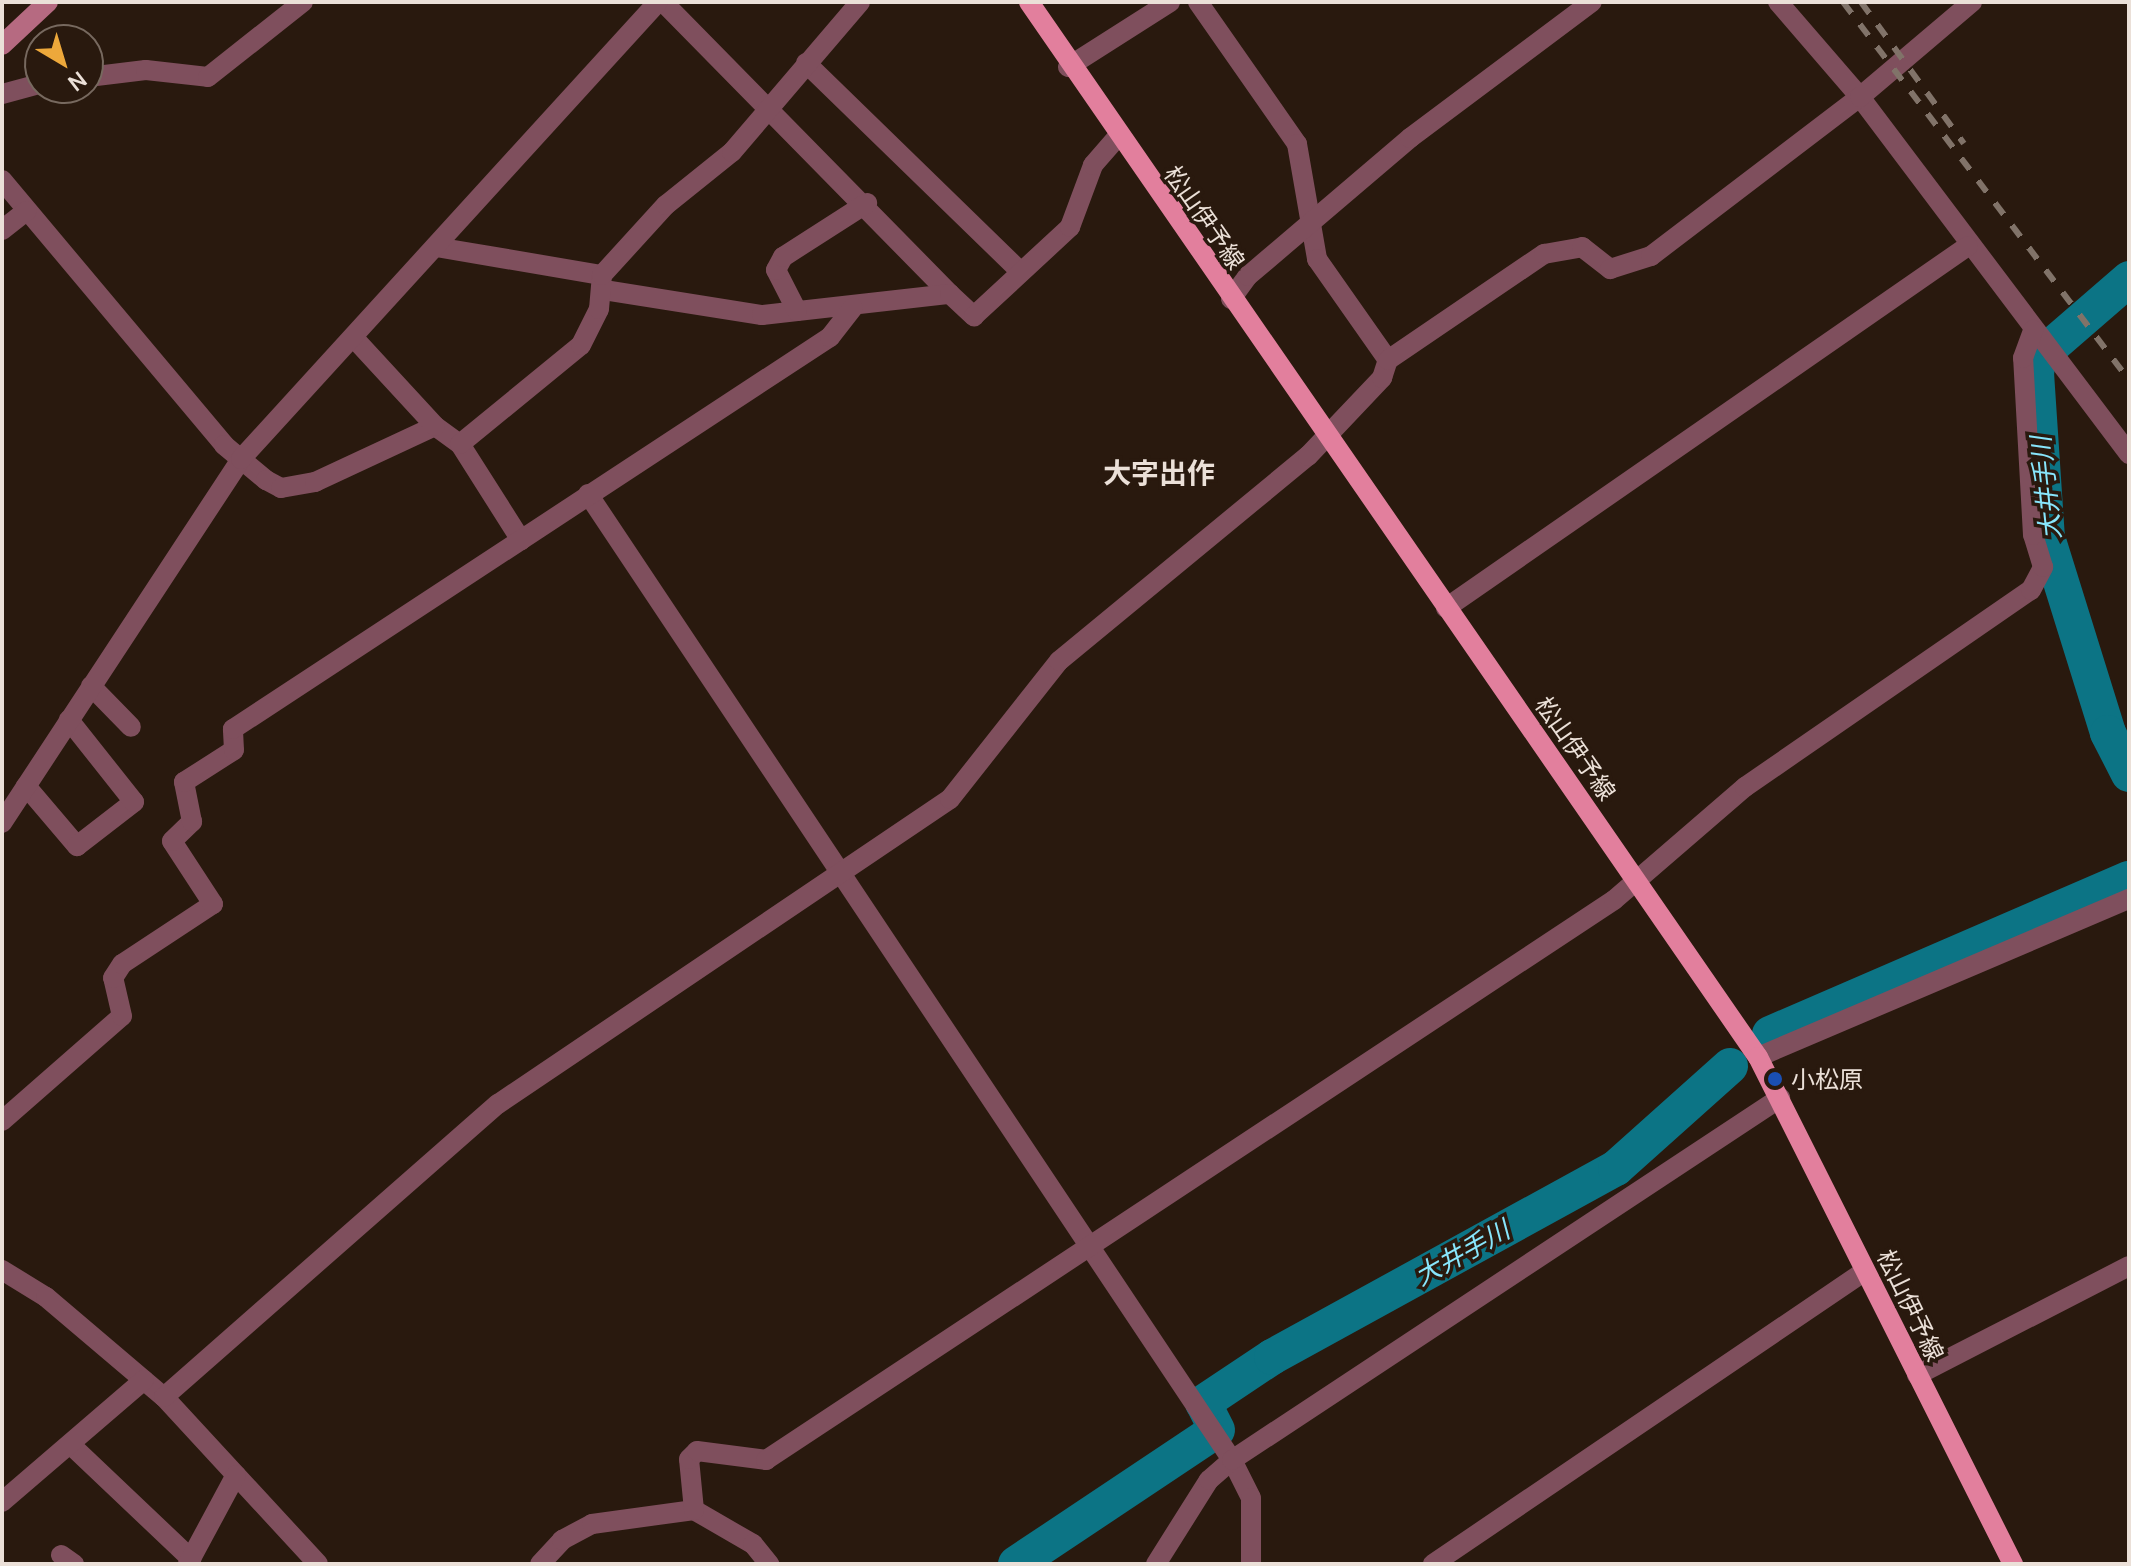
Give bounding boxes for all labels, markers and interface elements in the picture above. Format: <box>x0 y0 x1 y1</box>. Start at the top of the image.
north arrow <box>24 24 104 104</box>
text: N <box>62 65 93 98</box>
street label: 松山伊予線 <box>1159 160 1251 274</box>
water label: 大井手川 <box>2025 435 2067 541</box>
district label: 大字出作 <box>1103 455 1215 489</box>
street label: 松山伊予線 <box>1530 691 1622 805</box>
place label: 小松原 <box>1791 1065 1863 1093</box>
marker: 小松原 <box>1766 1070 1784 1088</box>
water label: 大井手川 <box>1409 1214 1515 1292</box>
street label: 松山伊予線 <box>1872 1245 1950 1365</box>

